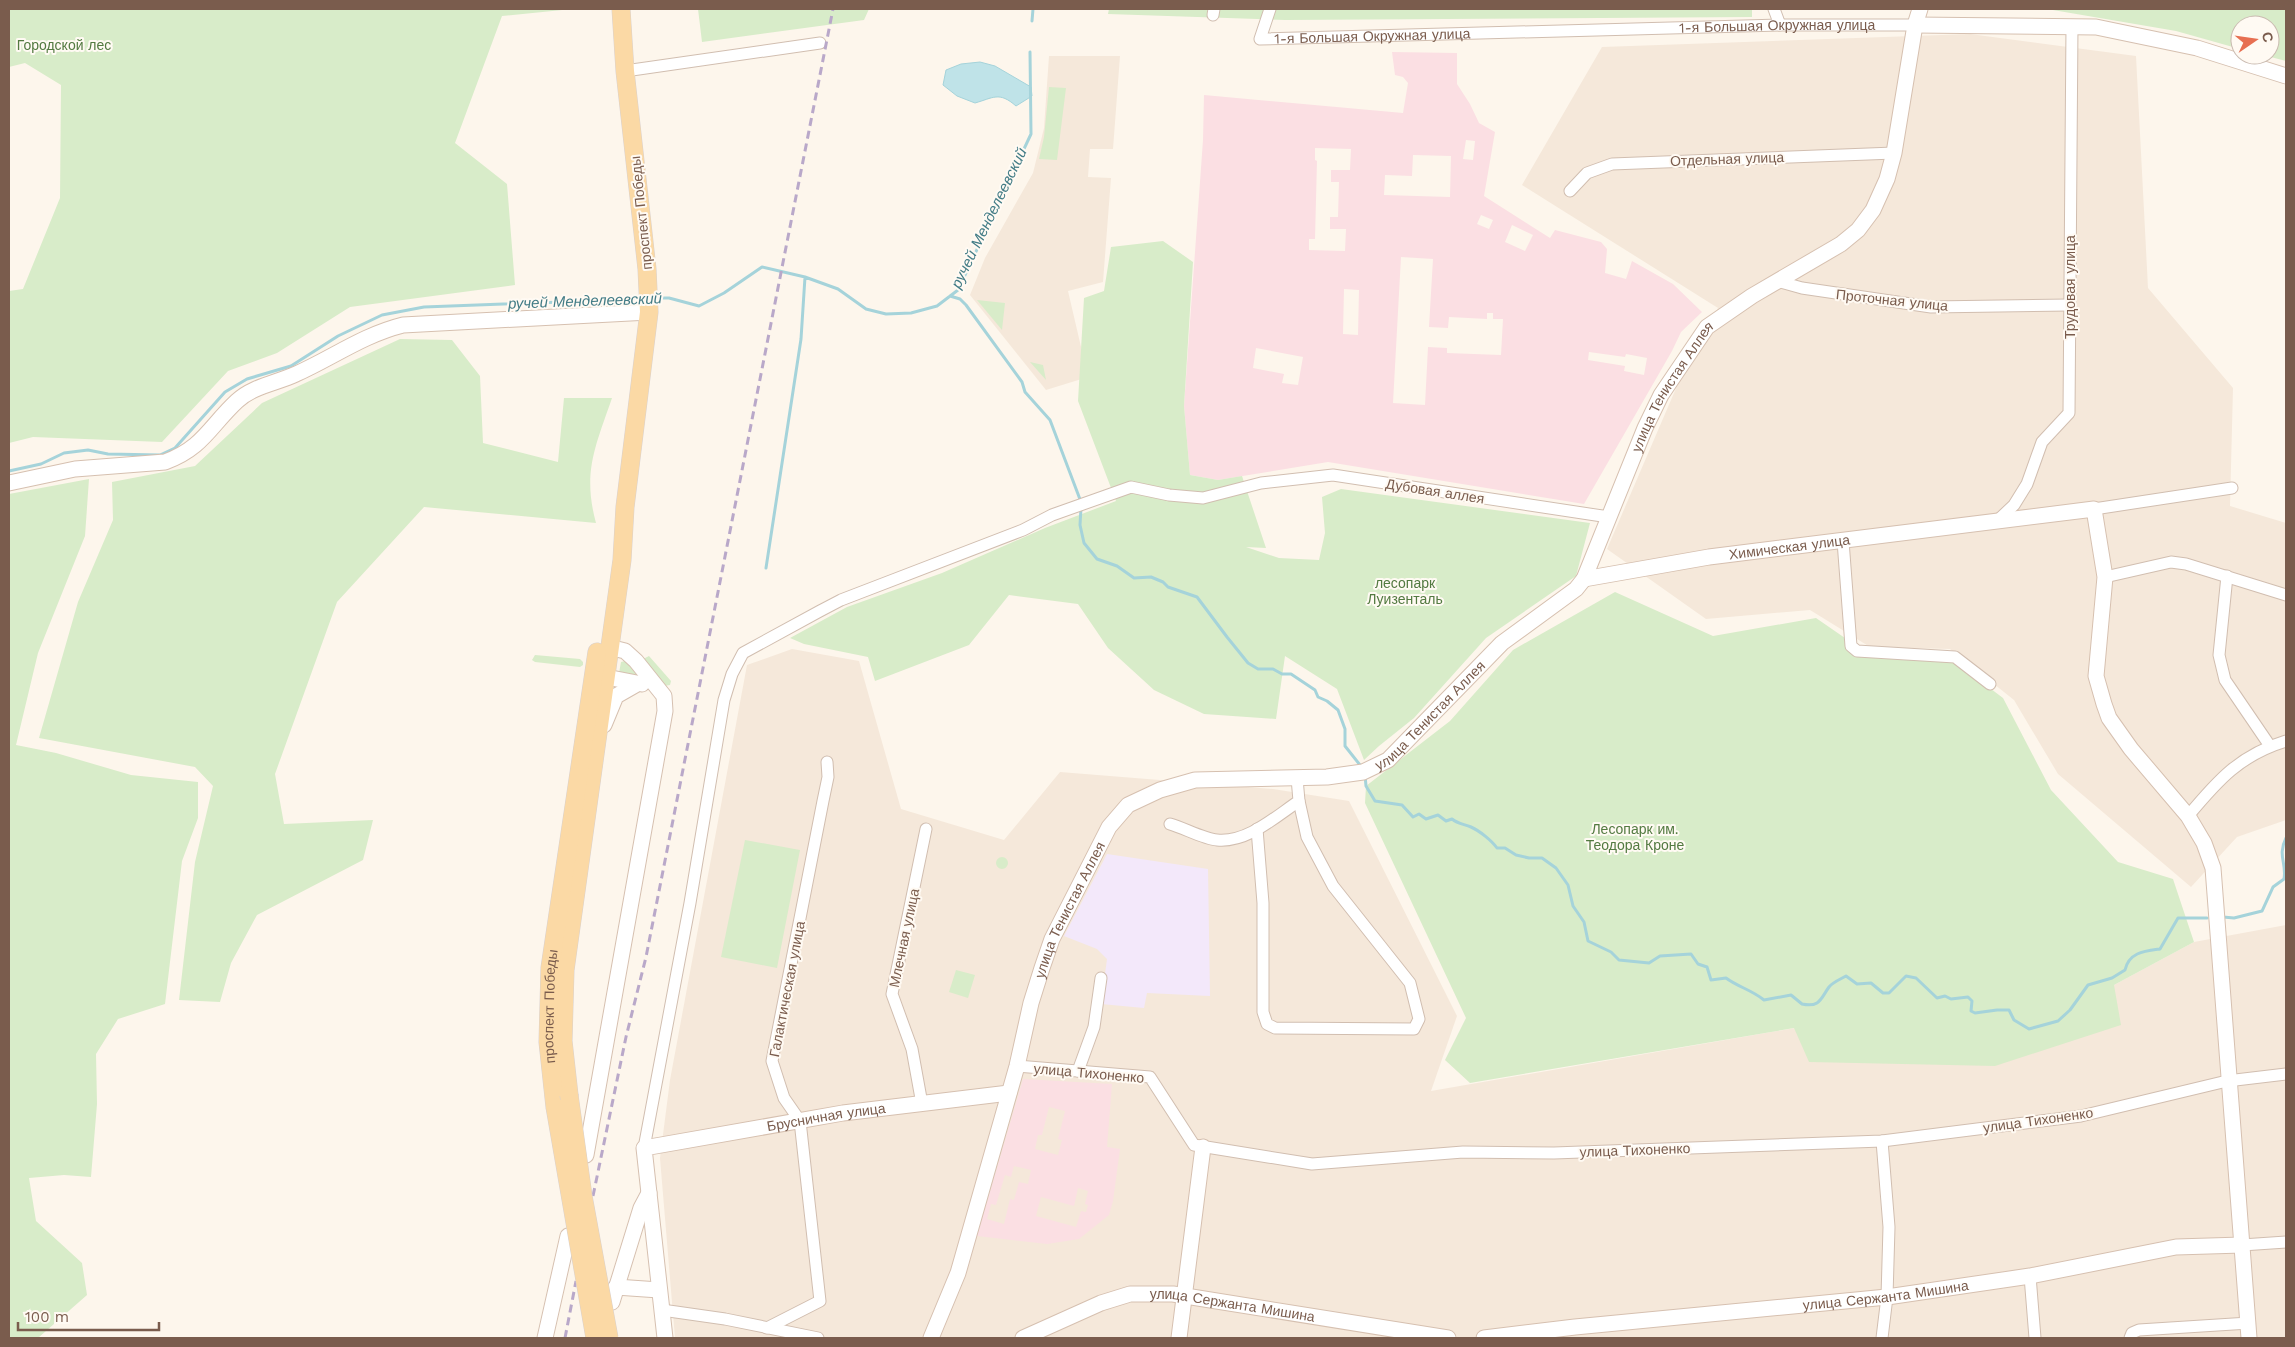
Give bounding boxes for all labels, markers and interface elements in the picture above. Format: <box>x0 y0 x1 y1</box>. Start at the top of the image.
north arrow <box>2230 15 2280 65</box>
street label: 1-я Большая Окружная улица <box>1679 17 1875 36</box>
street label: 1-я Большая Окружная улица <box>1274 25 1471 47</box>
text: С <box>2259 30 2277 44</box>
park label: Городской лес <box>17 37 111 53</box>
water label: ручей Менделеевский <box>947 144 1031 292</box>
street label: Отдельная улица <box>1670 149 1785 169</box>
street label: проспект Победы <box>627 155 655 271</box>
street label: Трудовая улица <box>2062 235 2078 339</box>
street label: Проточная улица <box>1835 286 1949 314</box>
water label: ручей Менделеевский <box>507 289 663 313</box>
street label: улица Тенистая Аллея <box>1628 318 1716 454</box>
street label: Дубовая аллея <box>1385 475 1485 507</box>
street label: Химическая улица <box>1728 531 1851 562</box>
park label: лесопарк Луизенталь <box>1367 575 1443 607</box>
street label: улица Тенистая Аллея <box>1372 657 1488 773</box>
park label: Лесопарк им. Теодора Кроне <box>1586 821 1685 853</box>
street label: улица Тенистая Аллея <box>1031 839 1108 980</box>
street label: Млечная улица <box>886 887 922 989</box>
street label: Галактическая улица <box>766 919 808 1058</box>
street label: проспект Победы <box>540 948 561 1064</box>
street label: улица Тихоненко <box>1033 1060 1145 1086</box>
street label: Брусничная улица <box>766 1100 887 1134</box>
street label: улица Тихоненко <box>1982 1104 2094 1136</box>
street label: улица Тихоненко <box>1579 1140 1691 1160</box>
street label: улица Сержанта Мишина <box>1802 1277 1970 1313</box>
street label: улица Сержанта Мишина <box>1150 1286 1316 1325</box>
scale bar <box>18 1300 159 1332</box>
text: 100 m <box>25 1308 69 1326</box>

